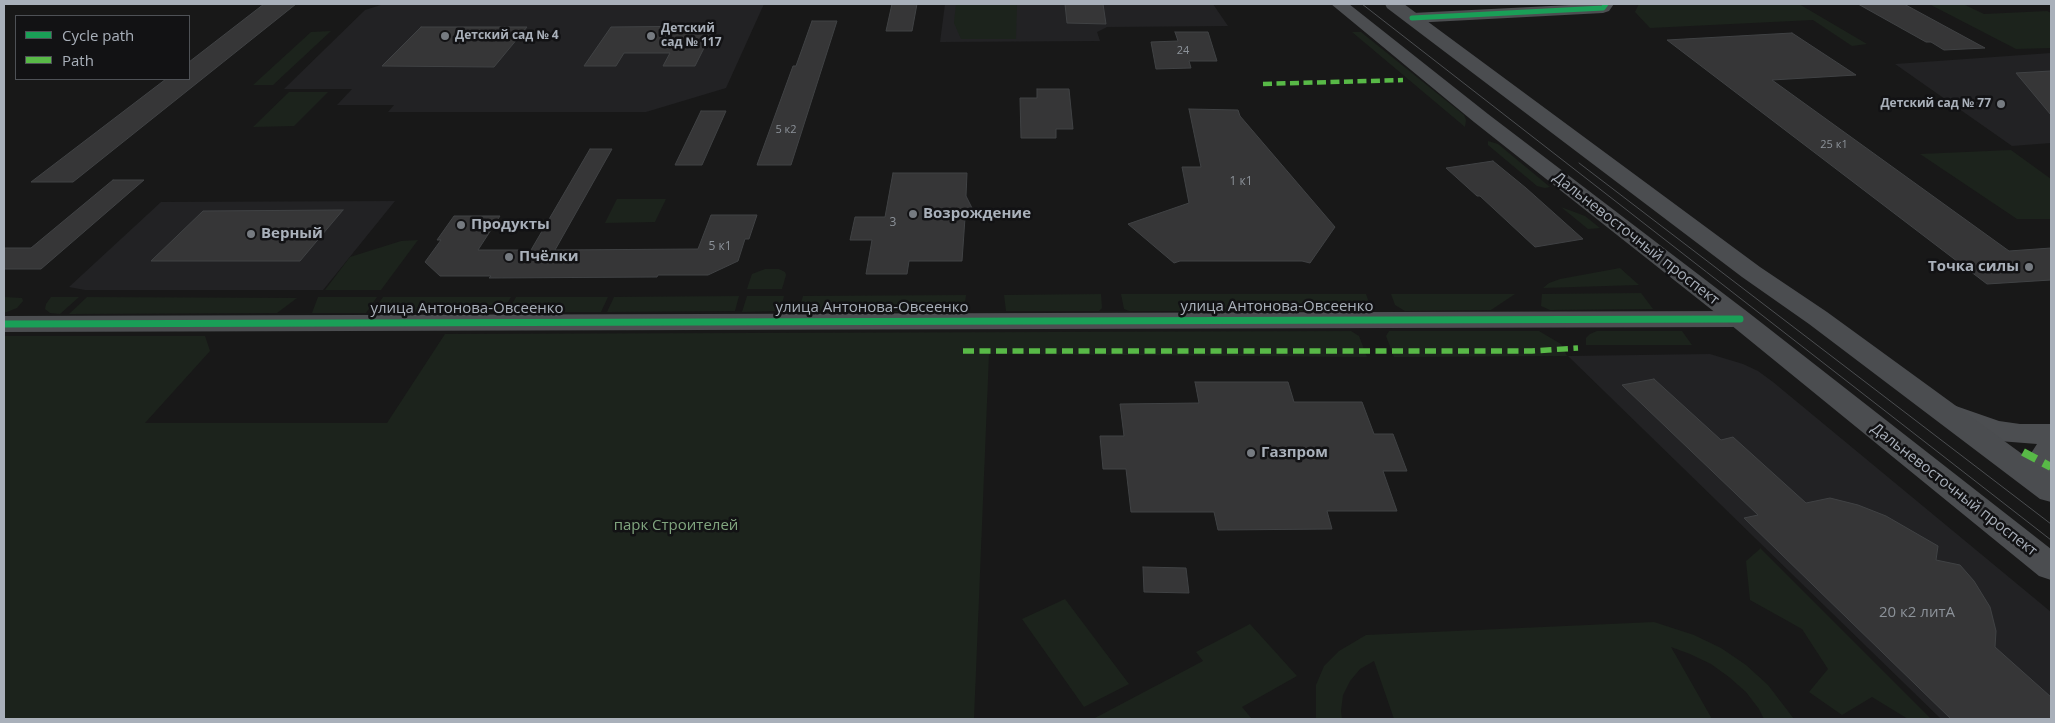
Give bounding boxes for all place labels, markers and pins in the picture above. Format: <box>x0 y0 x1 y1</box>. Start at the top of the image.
place label: Детский сад № 117 <box>661 22 722 50</box>
place label: Детский сад № 4 <box>455 29 559 43</box>
marker: Детский сад № 4 <box>439 30 451 42</box>
marker: Детский сад № 117 <box>645 30 657 42</box>
place label: Детский сад № 77 <box>1880 97 1991 111</box>
marker: Детский сад № 77 <box>1995 98 2007 110</box>
place label: Возрождение <box>923 205 1031 223</box>
marker: Возрождение <box>907 208 919 220</box>
place label: Продукты <box>471 216 550 234</box>
marker: Продукты <box>455 219 467 231</box>
place label: Верный <box>261 225 323 243</box>
marker: Верный <box>245 228 257 240</box>
place label: Пчёлки <box>519 248 579 266</box>
marker: Пчёлки <box>503 251 515 263</box>
place label: Точка силы <box>1928 258 2019 276</box>
marker: Точка силы <box>2023 261 2035 273</box>
place label: Газпром <box>1261 444 1328 462</box>
marker: Газпром <box>1245 447 1257 459</box>

